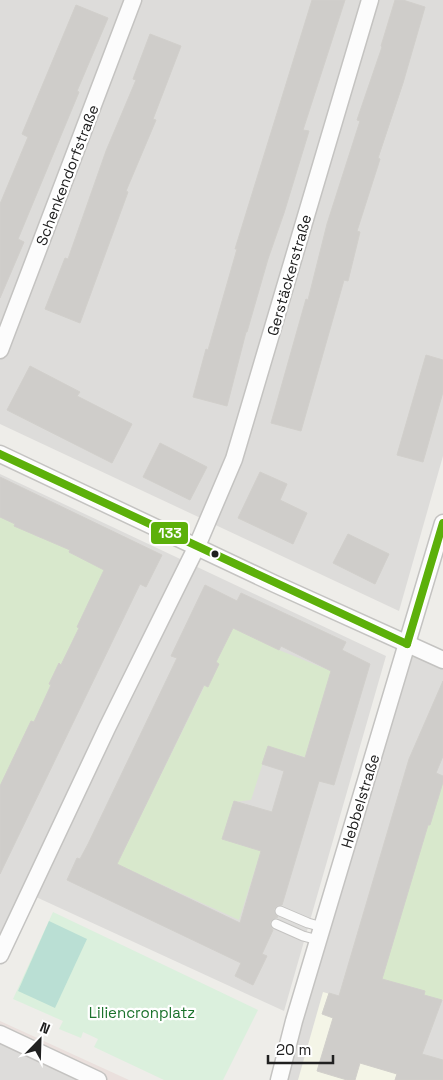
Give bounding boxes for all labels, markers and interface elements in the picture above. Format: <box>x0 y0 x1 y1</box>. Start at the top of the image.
street label: Schenkendorfstraße <box>31 102 103 248</box>
street label: Gerstäckerstraße <box>263 212 315 338</box>
line badge: 133 <box>150 521 189 545</box>
text: 133 <box>158 524 182 542</box>
unlabelled marker <box>210 549 220 559</box>
street label: Hebbelstraße <box>337 751 383 850</box>
park label: Liliencronplatz <box>89 1003 195 1022</box>
north arrow <box>15 1015 65 1065</box>
text: N <box>37 1018 53 1038</box>
scale bar <box>268 1032 333 1064</box>
text: 20 m <box>276 1040 311 1059</box>

